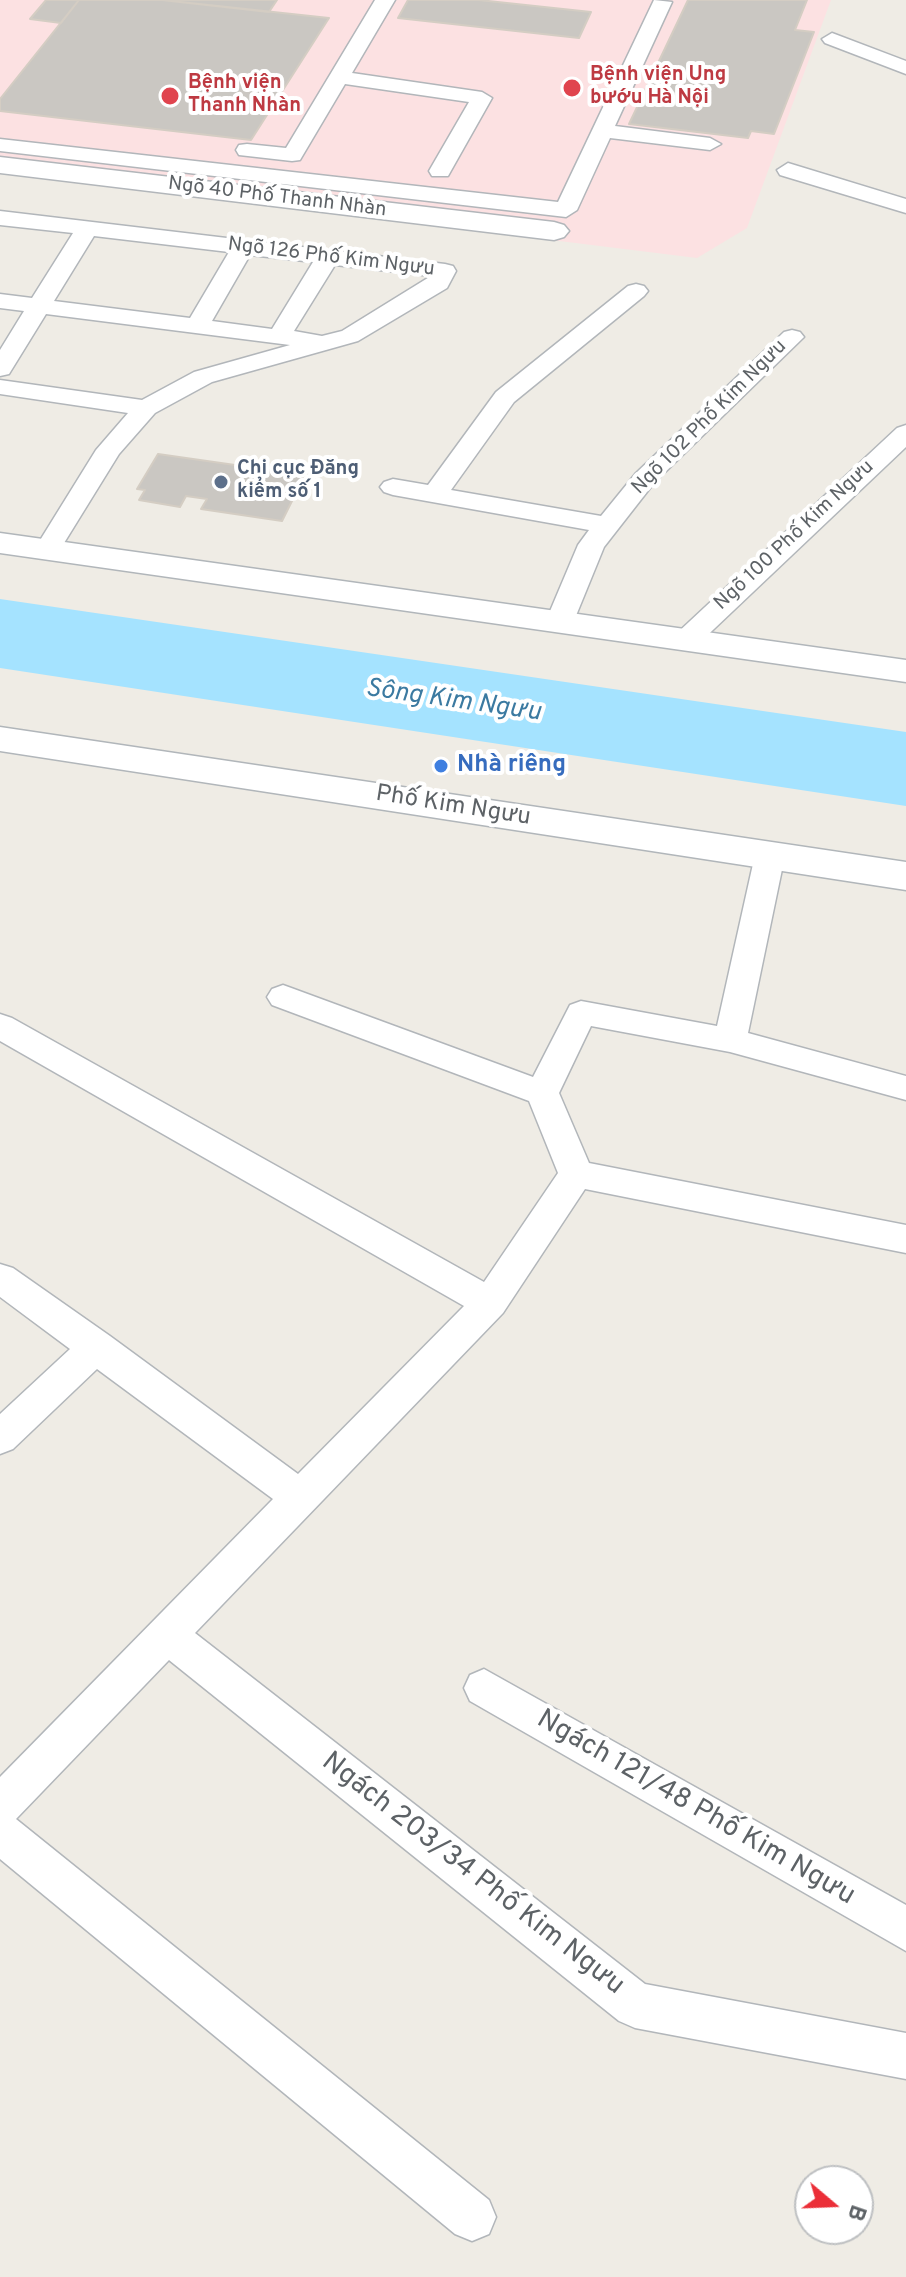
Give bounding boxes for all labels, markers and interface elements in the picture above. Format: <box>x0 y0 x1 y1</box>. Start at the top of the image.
place label: Bệnh viện Ung bướu Hà Nội <box>590 64 726 111</box>
place label: Bệnh viện Thanh Nhàn <box>188 72 301 119</box>
marker: Bệnh viện Ung bướu Hà Nội <box>561 77 583 99</box>
marker: Bệnh viện Thanh Nhàn <box>159 85 181 107</box>
street label: Ngõ 40 Phố Thanh Nhàn <box>166 173 388 223</box>
street label: Ngõ 126 Phố Kim Ngưu <box>226 233 436 283</box>
street label: Ngõ 102 Phố Kim Ngưu <box>628 336 792 500</box>
street label: Ngõ 100 Phố Kim Ngưu <box>710 456 880 616</box>
place label: Chi cục Đăng kiểm số 1 <box>237 458 359 505</box>
marker: Chi cục Đăng kiểm số 1 <box>212 473 230 491</box>
water label: Sông Kim Ngưu <box>363 674 543 730</box>
place label: Nhà riêng <box>457 752 566 780</box>
marker: Nhà riêng <box>432 757 450 775</box>
street label: Phố Kim Ngưu <box>373 781 533 833</box>
street label: Ngách 121/48 Phố Kim Ngưu <box>530 1704 860 1914</box>
street label: Ngách 203/34 Phố Kim Ngưu <box>314 1746 630 2004</box>
north arrow <box>794 2165 874 2245</box>
text: B <box>840 2201 871 2224</box>

